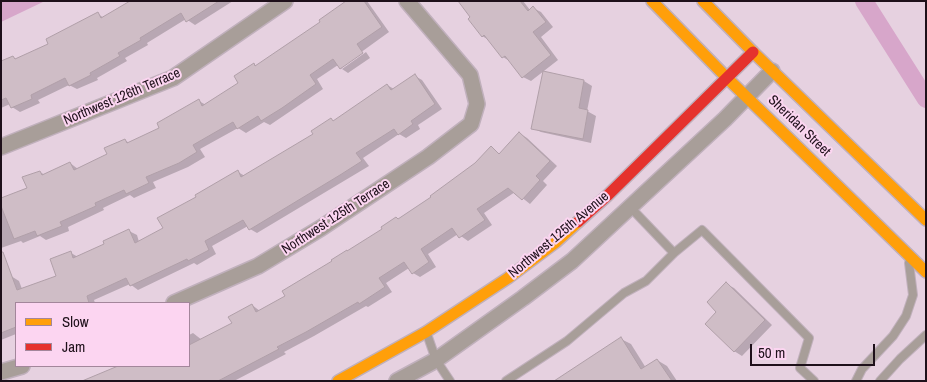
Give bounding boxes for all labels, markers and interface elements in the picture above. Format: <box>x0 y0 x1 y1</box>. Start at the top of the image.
street label: Northwest 126th Terrace <box>61 65 183 129</box>
street label: Sheridan Street <box>764 92 834 160</box>
street label: Northwest 125th Terrace <box>279 176 393 258</box>
street label: Northwest 125th Avenue <box>506 188 612 282</box>
legend <box>15 302 190 367</box>
text: Slow <box>62 311 89 332</box>
scale bar <box>752 334 877 366</box>
text: Jam <box>62 336 85 357</box>
text: 50 m <box>758 342 785 363</box>

